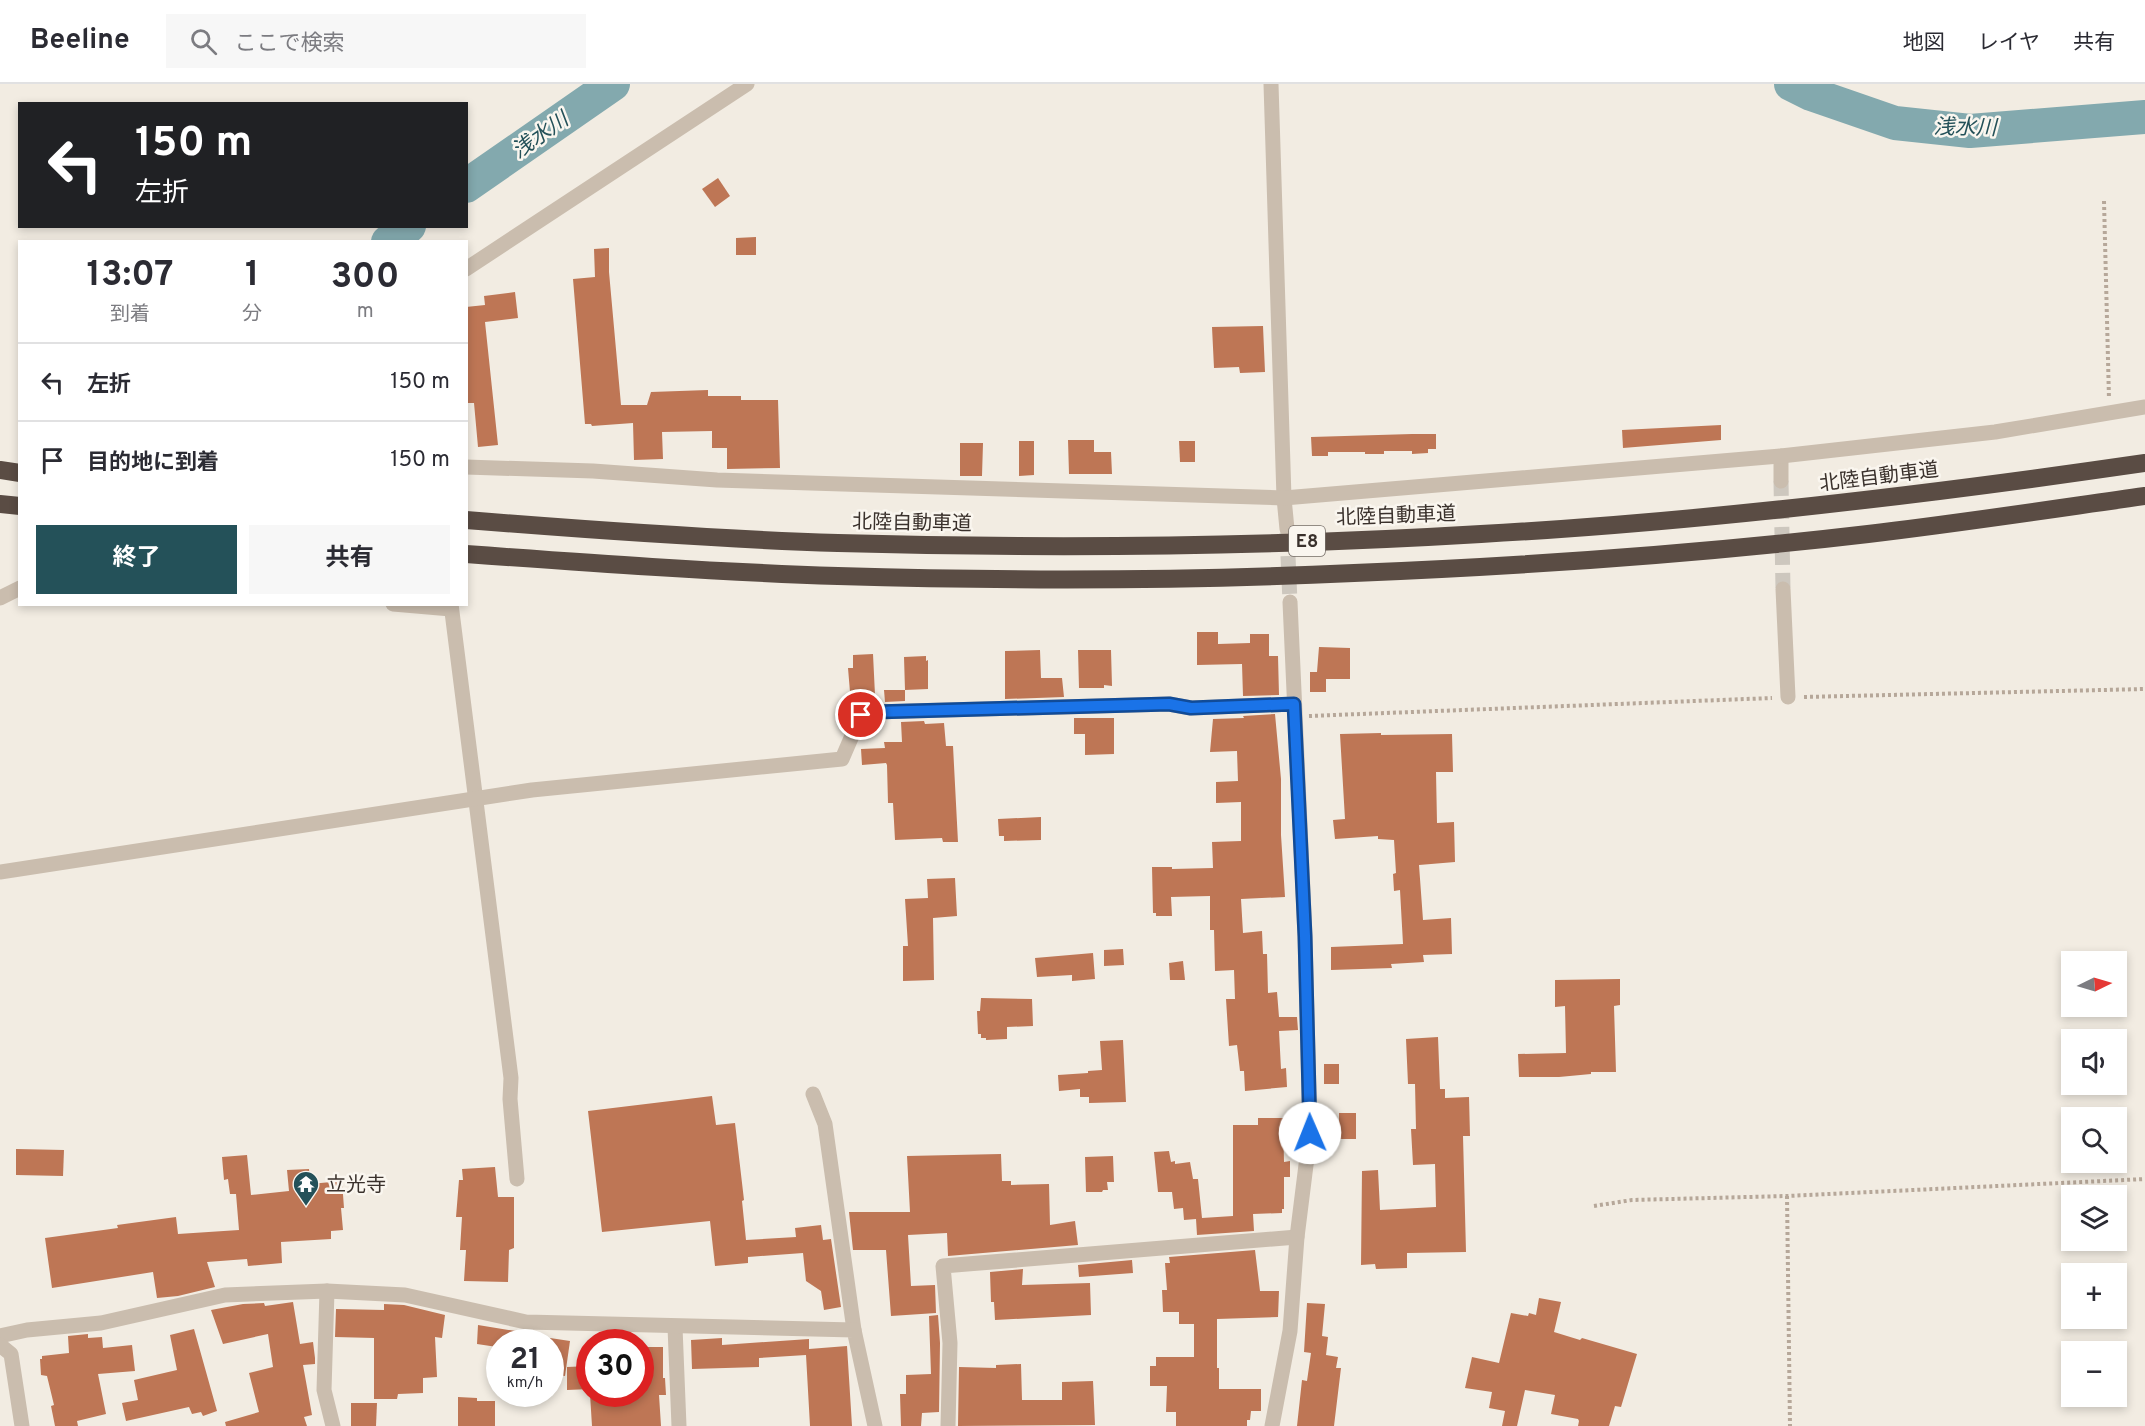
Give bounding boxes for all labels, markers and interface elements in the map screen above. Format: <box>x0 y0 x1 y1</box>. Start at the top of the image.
search box <box>166 14 586 68</box>
text: Beeline <box>30 23 130 59</box>
icon: search <box>187 25 220 58</box>
text: 地図 <box>1903 30 1945 57</box>
text: レイヤ <box>1978 30 2040 57</box>
text: 共有 <box>2073 30 2115 57</box>
text: ここで検索 <box>235 31 345 58</box>
water label: 浅水川 <box>507 106 576 165</box>
water label: 浅水川 <box>1933 114 1999 143</box>
text: 150 m <box>135 118 252 171</box>
icon: left <box>36 126 114 204</box>
text: 左折 <box>135 177 189 211</box>
text: 13:07 <box>87 253 174 299</box>
text: 1 <box>245 253 259 299</box>
text: 300 <box>331 255 399 301</box>
text: m <box>357 299 374 325</box>
text: 到着 <box>110 302 150 328</box>
text: 分 <box>242 302 262 328</box>
icon: left <box>36 366 69 399</box>
text: 150 m <box>390 369 450 396</box>
text: 左折 <box>87 372 131 399</box>
icon: arrive <box>36 444 69 477</box>
text: 150 m <box>390 447 450 474</box>
text: 目的地に到着 <box>87 450 219 477</box>
street label: 北陸自動車道 <box>1818 458 1940 498</box>
street label: 北陸自動車道 <box>1336 502 1456 532</box>
street label: 北陸自動車道 <box>852 510 972 538</box>
button: 終了 <box>36 525 237 594</box>
button: 共有 <box>249 525 450 594</box>
road number: E8 <box>1289 526 1325 556</box>
pin <box>835 689 886 740</box>
icon: arrive <box>844 698 877 731</box>
north arrow <box>2061 951 2127 1017</box>
map controls <box>2061 951 2127 1407</box>
button: sound <box>2061 1029 2127 1095</box>
position arrow <box>1278 1101 1342 1165</box>
button: search <box>2061 1107 2127 1173</box>
temple icon: 立光寺 <box>291 1169 321 1207</box>
place label: 立光寺 <box>326 1173 386 1199</box>
button: layers <box>2061 1185 2127 1251</box>
button: + <box>2061 1263 2127 1329</box>
speed limit sign: 30 <box>576 1329 654 1407</box>
button: − <box>2061 1341 2127 1407</box>
text: 21 <box>510 1342 540 1379</box>
text: km/h <box>507 1374 543 1393</box>

